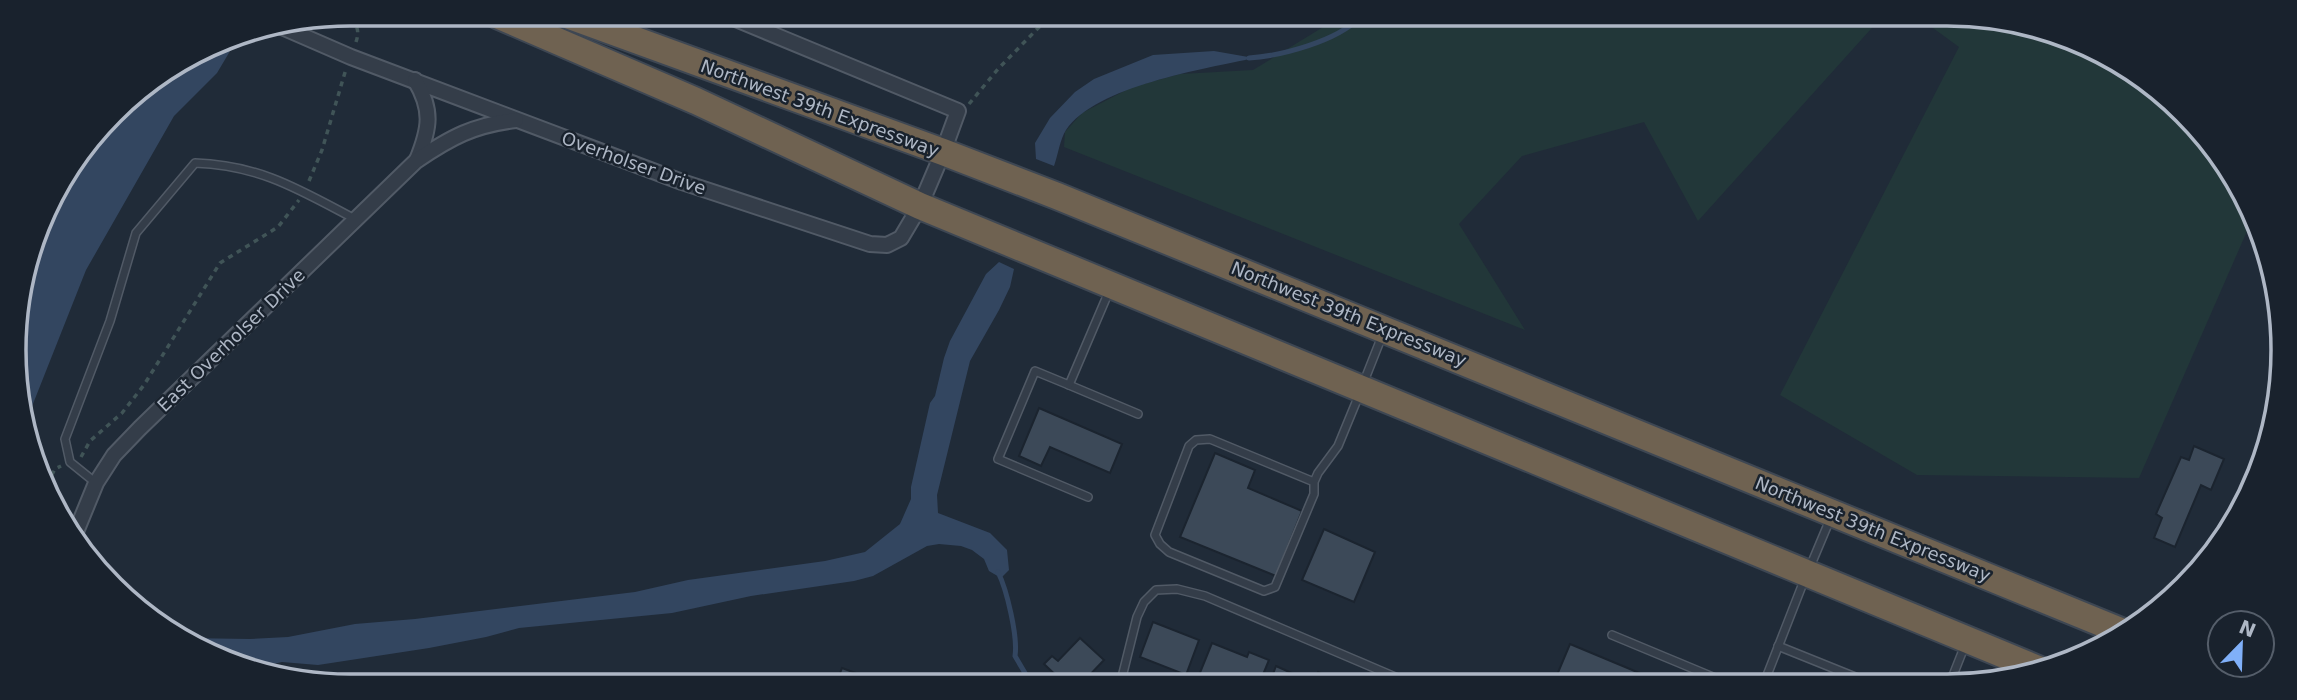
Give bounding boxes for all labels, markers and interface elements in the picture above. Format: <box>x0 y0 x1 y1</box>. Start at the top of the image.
street label: Northwest 39th Expressway <box>698 55 942 161</box>
street label: Overholser Drive <box>559 127 709 199</box>
street label: Northwest 39th Expressway <box>1228 257 1470 371</box>
street label: East Overholser Drive <box>153 264 309 416</box>
street label: Northwest 39th Expressway <box>1752 472 1994 586</box>
north arrow <box>2206 609 2276 679</box>
text: N <box>2236 615 2259 642</box>

